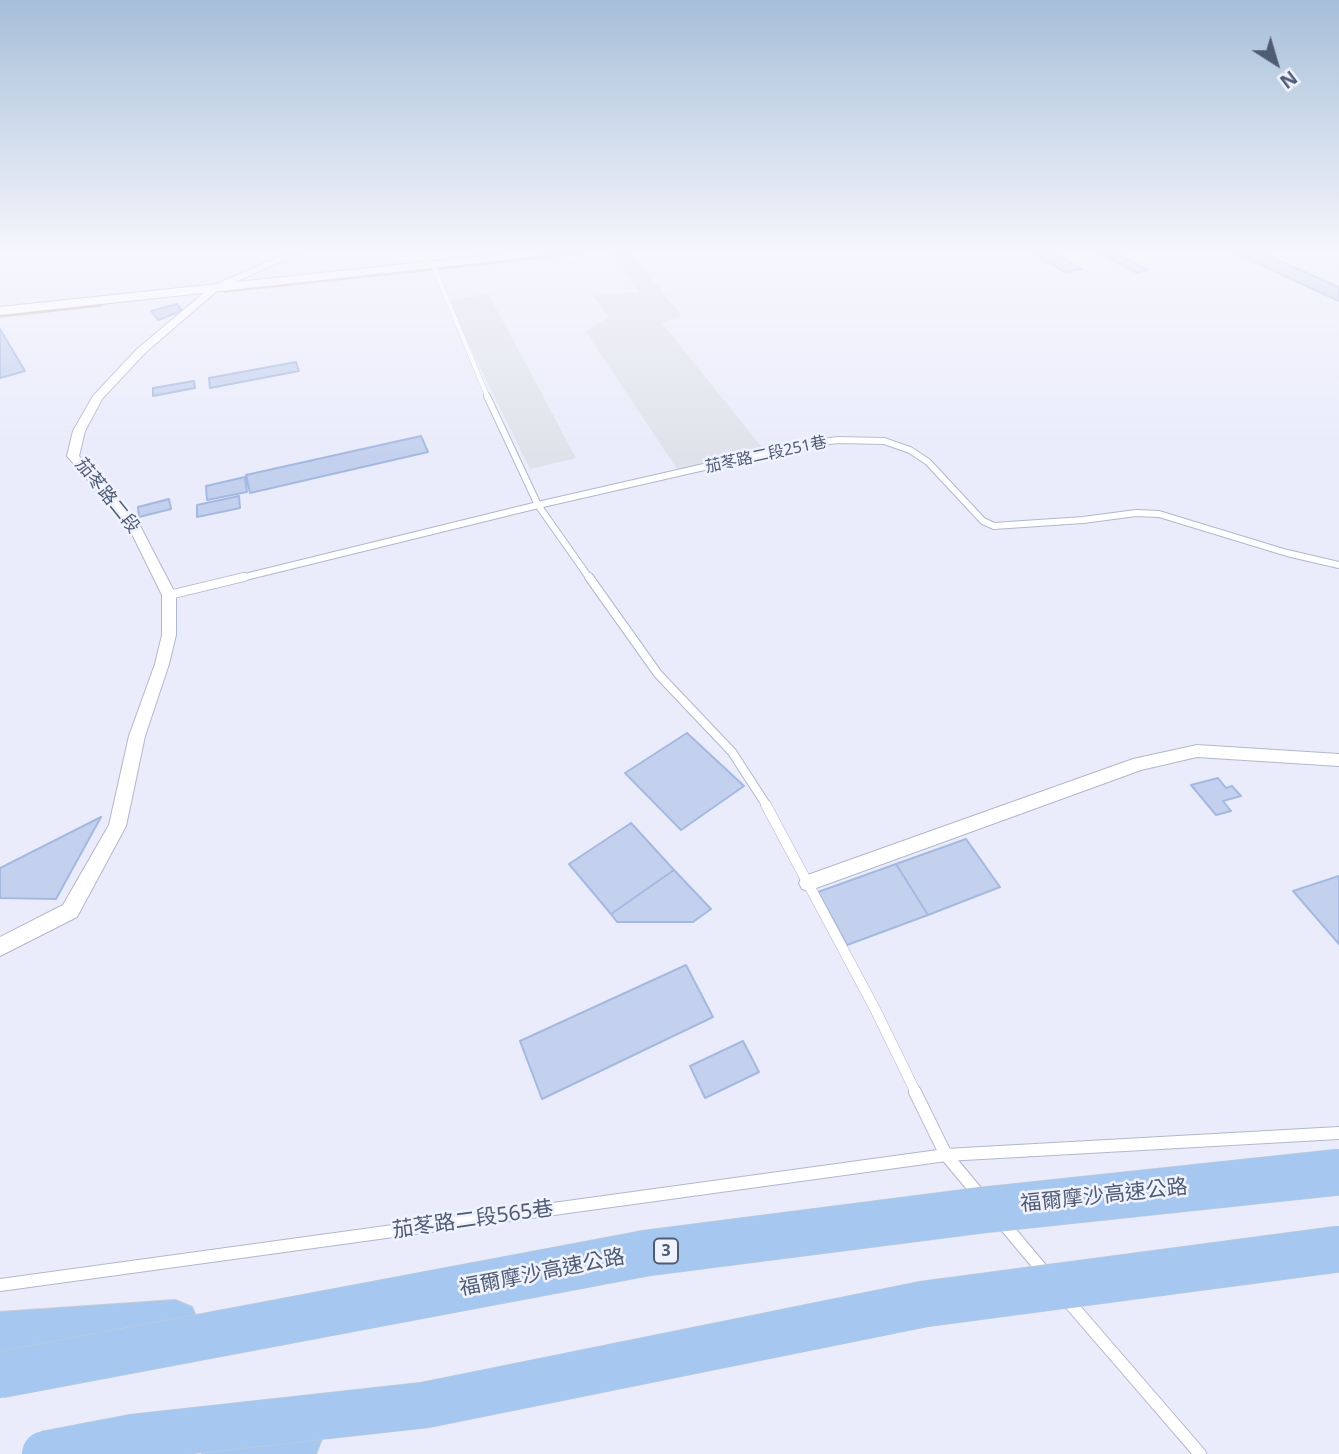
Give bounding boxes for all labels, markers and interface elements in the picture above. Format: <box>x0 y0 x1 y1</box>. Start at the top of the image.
north arrow <box>1241 28 1311 98</box>
text: N <box>1275 65 1303 95</box>
street label: 茄苳路二段251巷 <box>704 433 828 477</box>
street label: 茄苳路二段 <box>70 454 144 538</box>
street label: 福爾摩沙高速公路 <box>1019 1175 1189 1217</box>
street label: 茄苳路二段565巷 <box>391 1196 555 1244</box>
road number: 3 <box>654 1238 678 1264</box>
street label: 福爾摩沙高速公路 <box>457 1245 627 1301</box>

